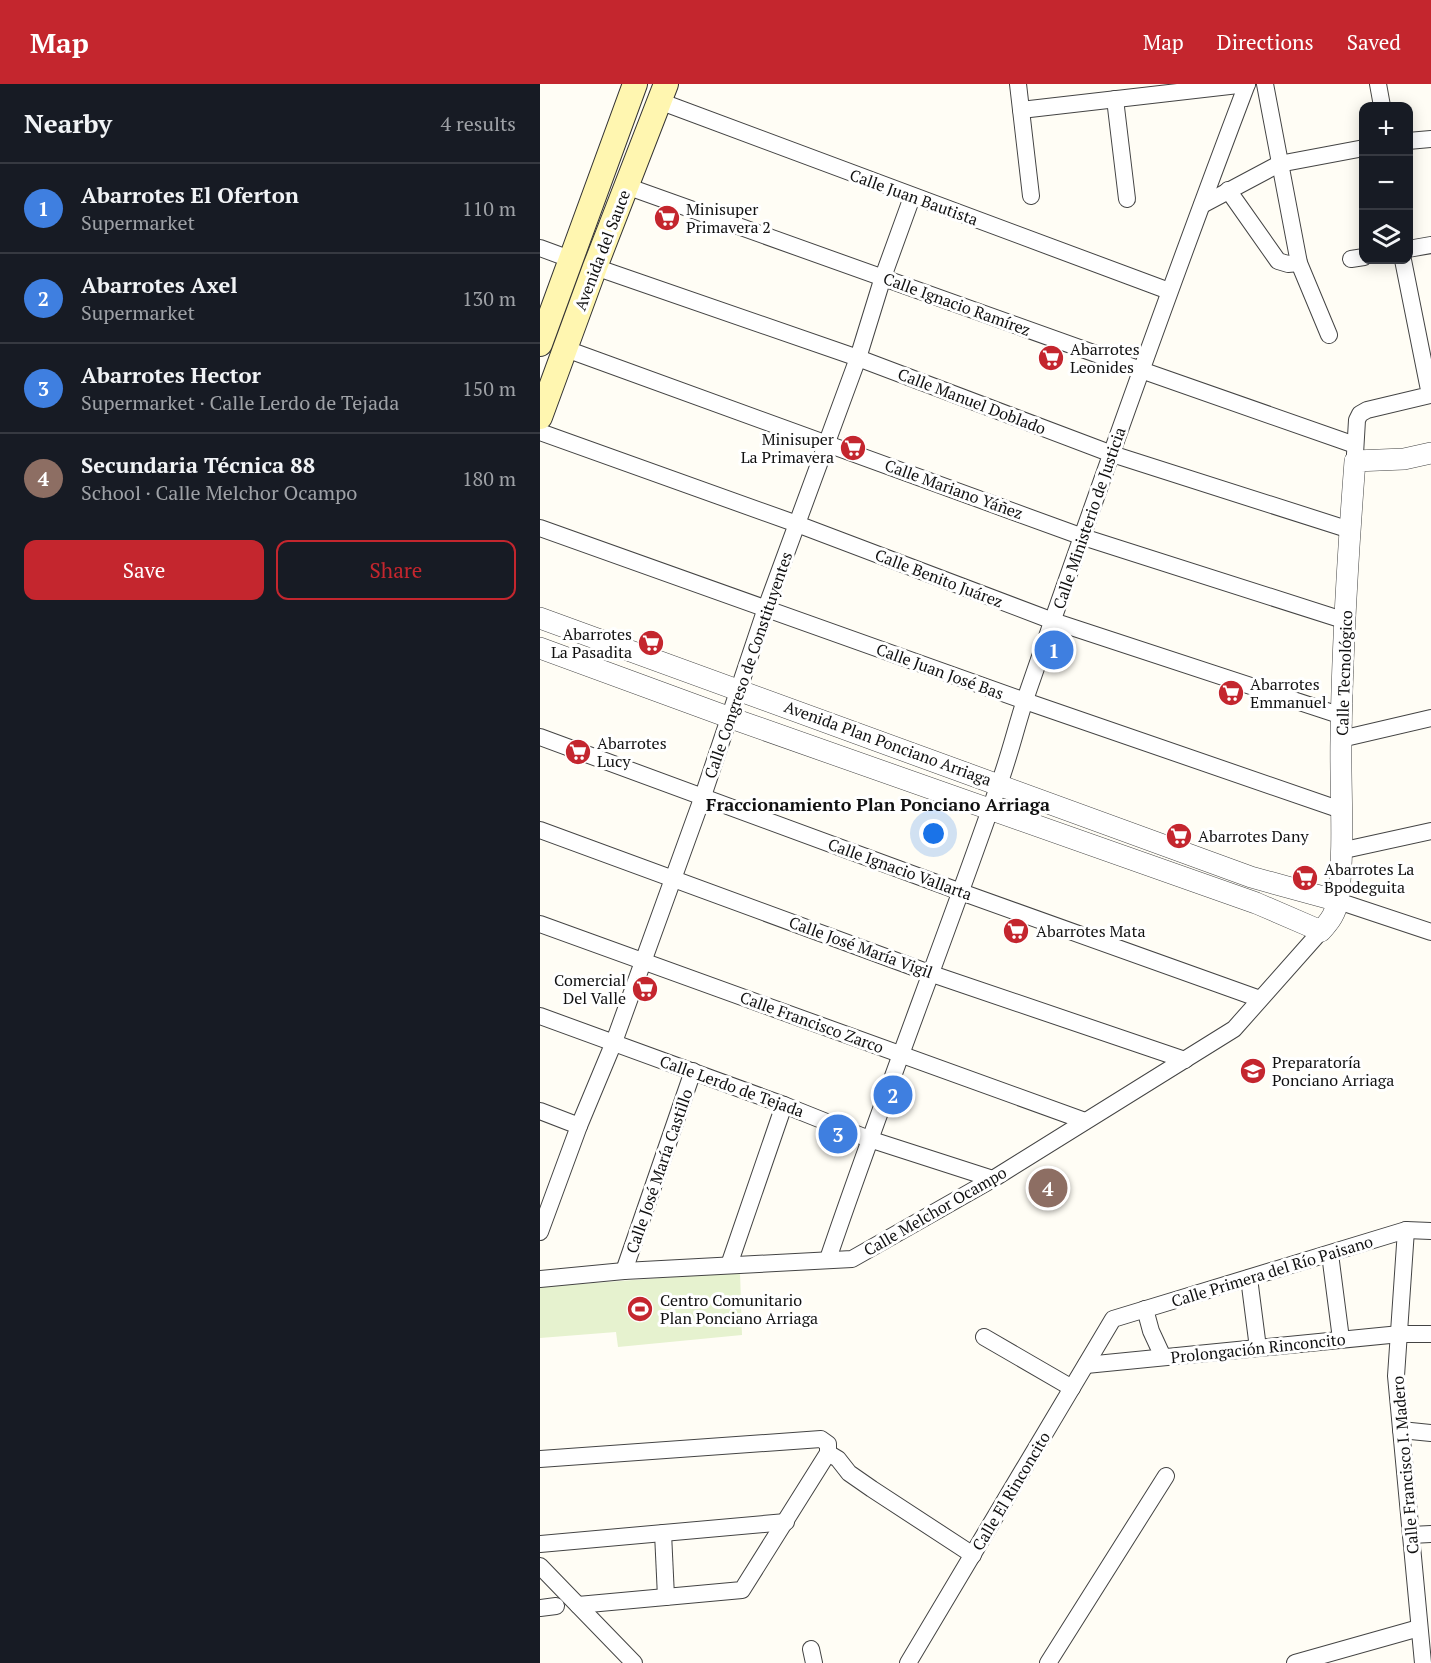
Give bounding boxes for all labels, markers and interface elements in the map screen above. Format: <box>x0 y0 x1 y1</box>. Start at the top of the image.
text: Map <box>30 24 89 61</box>
text: Map <box>1143 28 1184 56</box>
text: Directions <box>1217 28 1314 56</box>
text: Saved <box>1347 28 1401 56</box>
map controls <box>1359 102 1413 264</box>
button: + <box>1359 102 1413 156</box>
text: Nearby <box>24 106 112 140</box>
text: 4 results <box>441 110 516 137</box>
button: − <box>1359 156 1413 210</box>
street label: Calle Juan Bautista <box>847 164 981 230</box>
text: Abarrotes El Oferton <box>81 180 299 209</box>
street label: Avenida del Sauce <box>569 187 635 313</box>
text: 1 <box>38 195 49 222</box>
text: 110 m <box>462 195 516 222</box>
place label: Minisuper Primavera 2 <box>686 198 771 238</box>
supermarket icon: Minisuper Primavera 2 <box>652 203 682 233</box>
text: Supermarket <box>81 209 195 236</box>
button: layers <box>1359 210 1413 264</box>
street label: Calle Ignacio Ramírez <box>880 267 1034 341</box>
text: Abarrotes Axel <box>81 270 238 299</box>
text: 2 <box>38 285 49 312</box>
text: 130 m <box>462 285 516 312</box>
text: Supermarket <box>81 299 195 326</box>
place label: Abarrotes Leonides <box>1070 338 1140 378</box>
supermarket icon: Abarrotes Leonides <box>1036 343 1066 373</box>
text: Abarrotes Hector <box>81 360 261 389</box>
street label: Calle Manuel Doblado <box>895 363 1049 439</box>
text: 3 <box>38 375 49 402</box>
text: 150 m <box>462 375 516 402</box>
text: Supermarket · Calle Lerdo de Tejada <box>81 389 399 416</box>
street label: Calle Ministerio de Justicia <box>1047 424 1131 612</box>
place label: Minisuper La Primavera <box>741 428 835 468</box>
supermarket icon: Minisuper La Primavera <box>838 433 868 463</box>
text: Secundaria Técnica 88 <box>81 450 315 479</box>
street label: Calle Mariano Yáñez <box>882 454 1026 524</box>
text: 4 <box>38 465 49 492</box>
text: 180 m <box>462 465 516 492</box>
text: School · Calle Melchor Ocampo <box>81 479 357 506</box>
button: Save <box>24 540 264 600</box>
button: Share <box>276 540 516 600</box>
street label: Calle Benito Juárez <box>872 543 1006 613</box>
street label: Calle Congreso de Constituyentes <box>699 549 797 781</box>
street label: Calle Tecnológico <box>1331 610 1357 736</box>
place label: Abarrotes La Pasadita <box>551 623 632 663</box>
supermarket icon: Abarrotes La Pasadita <box>636 628 666 658</box>
pin: 1 <box>1034 628 1074 672</box>
street label: Calle Juan José Bas <box>873 638 1007 704</box>
place label: Abarrotes Emmanuel <box>1250 673 1327 713</box>
supermarket icon: Abarrotes Emmanuel <box>1216 678 1246 708</box>
street label: Avenida Plan Ponciano Arriaga <box>781 695 995 791</box>
place label: Abarrotes Lucy <box>597 732 667 772</box>
supermarket icon: Abarrotes Lucy <box>563 737 593 767</box>
district label: Fraccionamiento Plan Ponciano Arriaga <box>706 792 1050 816</box>
your location <box>919 819 948 848</box>
supermarket icon: Abarrotes Dany <box>1164 821 1194 851</box>
place label: Abarrotes Dany <box>1198 825 1309 847</box>
street label: Calle Ignacio Vallarta <box>825 833 975 905</box>
place label: Abarrotes La Bpodeguita <box>1324 858 1414 898</box>
supermarket icon: Abarrotes La Bpodeguita <box>1290 863 1320 893</box>
street label: Calle José María Vigil <box>786 911 936 983</box>
supermarket icon: Abarrotes Mata <box>1001 916 1031 946</box>
place label: Abarrotes Mata <box>1036 920 1145 942</box>
place label: Comercial Del Valle <box>554 969 626 1009</box>
supermarket icon: Comercial Del Valle <box>630 974 660 1004</box>
street label: Calle Francisco Zarco <box>737 986 887 1058</box>
street label: Calle Lerdo de Tejada <box>657 1050 807 1122</box>
place label: Preparatoría Ponciano Arriaga <box>1272 1051 1394 1091</box>
school or university icon: Preparatoría Ponciano Arriaga <box>1238 1056 1268 1086</box>
pin: 2 <box>874 1072 912 1118</box>
street label: Calle José María Castillo <box>621 1086 698 1256</box>
pin: 3 <box>818 1112 858 1156</box>
street label: Calle Melchor Ocampo <box>860 1161 1011 1261</box>
pin: 4 <box>1028 1166 1068 1210</box>
street label: Calle Primera del Río Paisano <box>1169 1230 1376 1312</box>
place label: Centro Comunitario Plan Ponciano Arriaga <box>660 1289 818 1329</box>
sports icon: Centro Comunitario Plan Ponciano Arriaga <box>625 1294 655 1324</box>
street label: Prolongación Rinconcito <box>1169 1328 1347 1368</box>
street label: Calle Francisco I. Madero <box>1386 1375 1424 1555</box>
street label: Calle El Rinconcito <box>967 1427 1055 1555</box>

